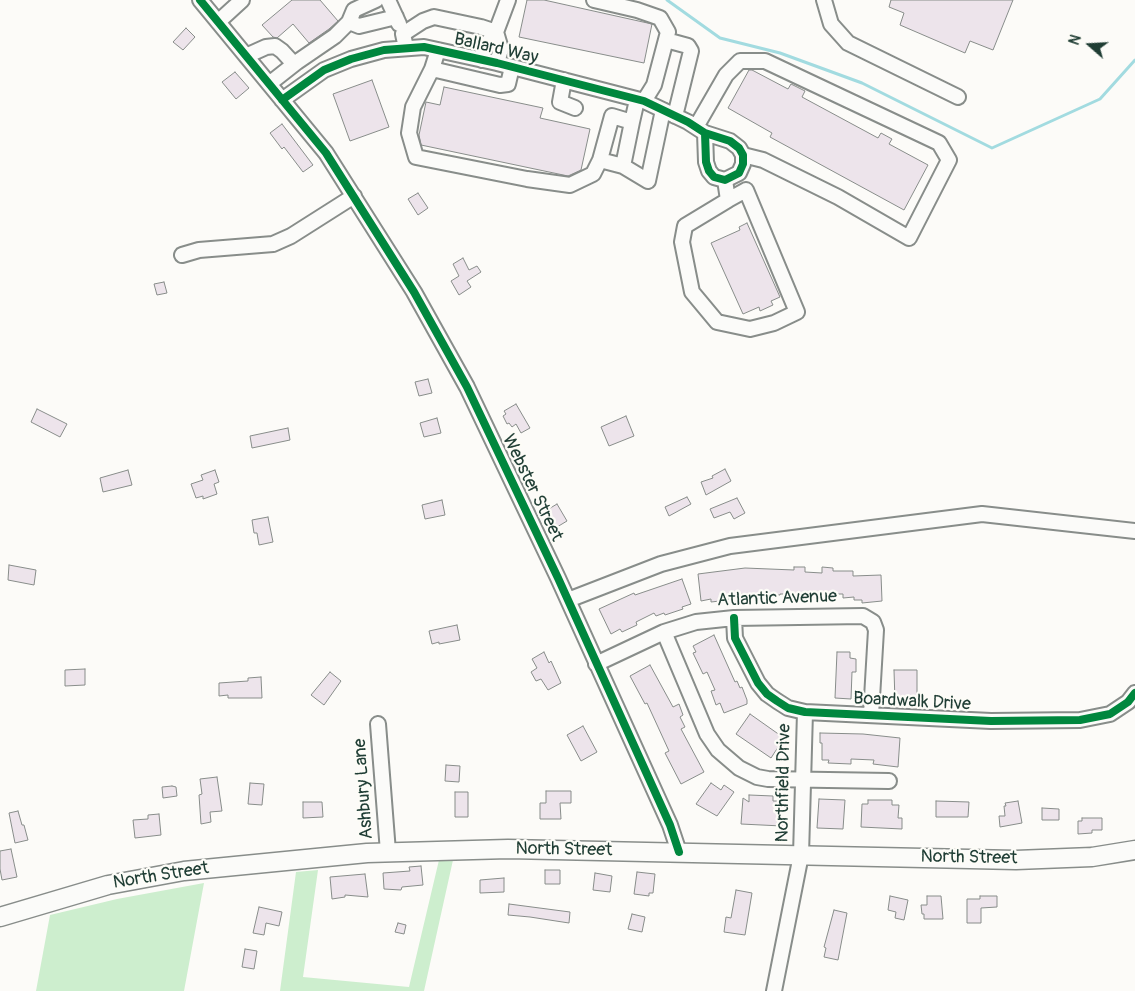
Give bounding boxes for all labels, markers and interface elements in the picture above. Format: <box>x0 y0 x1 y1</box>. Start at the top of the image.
north arrow <box>1065 20 1115 70</box>
street label: Ballard Way <box>452 29 540 69</box>
text: N <box>1066 33 1085 47</box>
street label: Webster Street <box>497 431 567 545</box>
street label: Atlantic Avenue <box>717 586 837 612</box>
street label: Boardwalk Drive <box>853 688 971 716</box>
street label: Northfield Drive <box>772 723 796 843</box>
street label: Ashbury Lane <box>350 738 378 840</box>
street label: North Street <box>515 838 613 862</box>
street label: North Street <box>920 846 1018 870</box>
street label: North Street <box>112 858 210 894</box>

